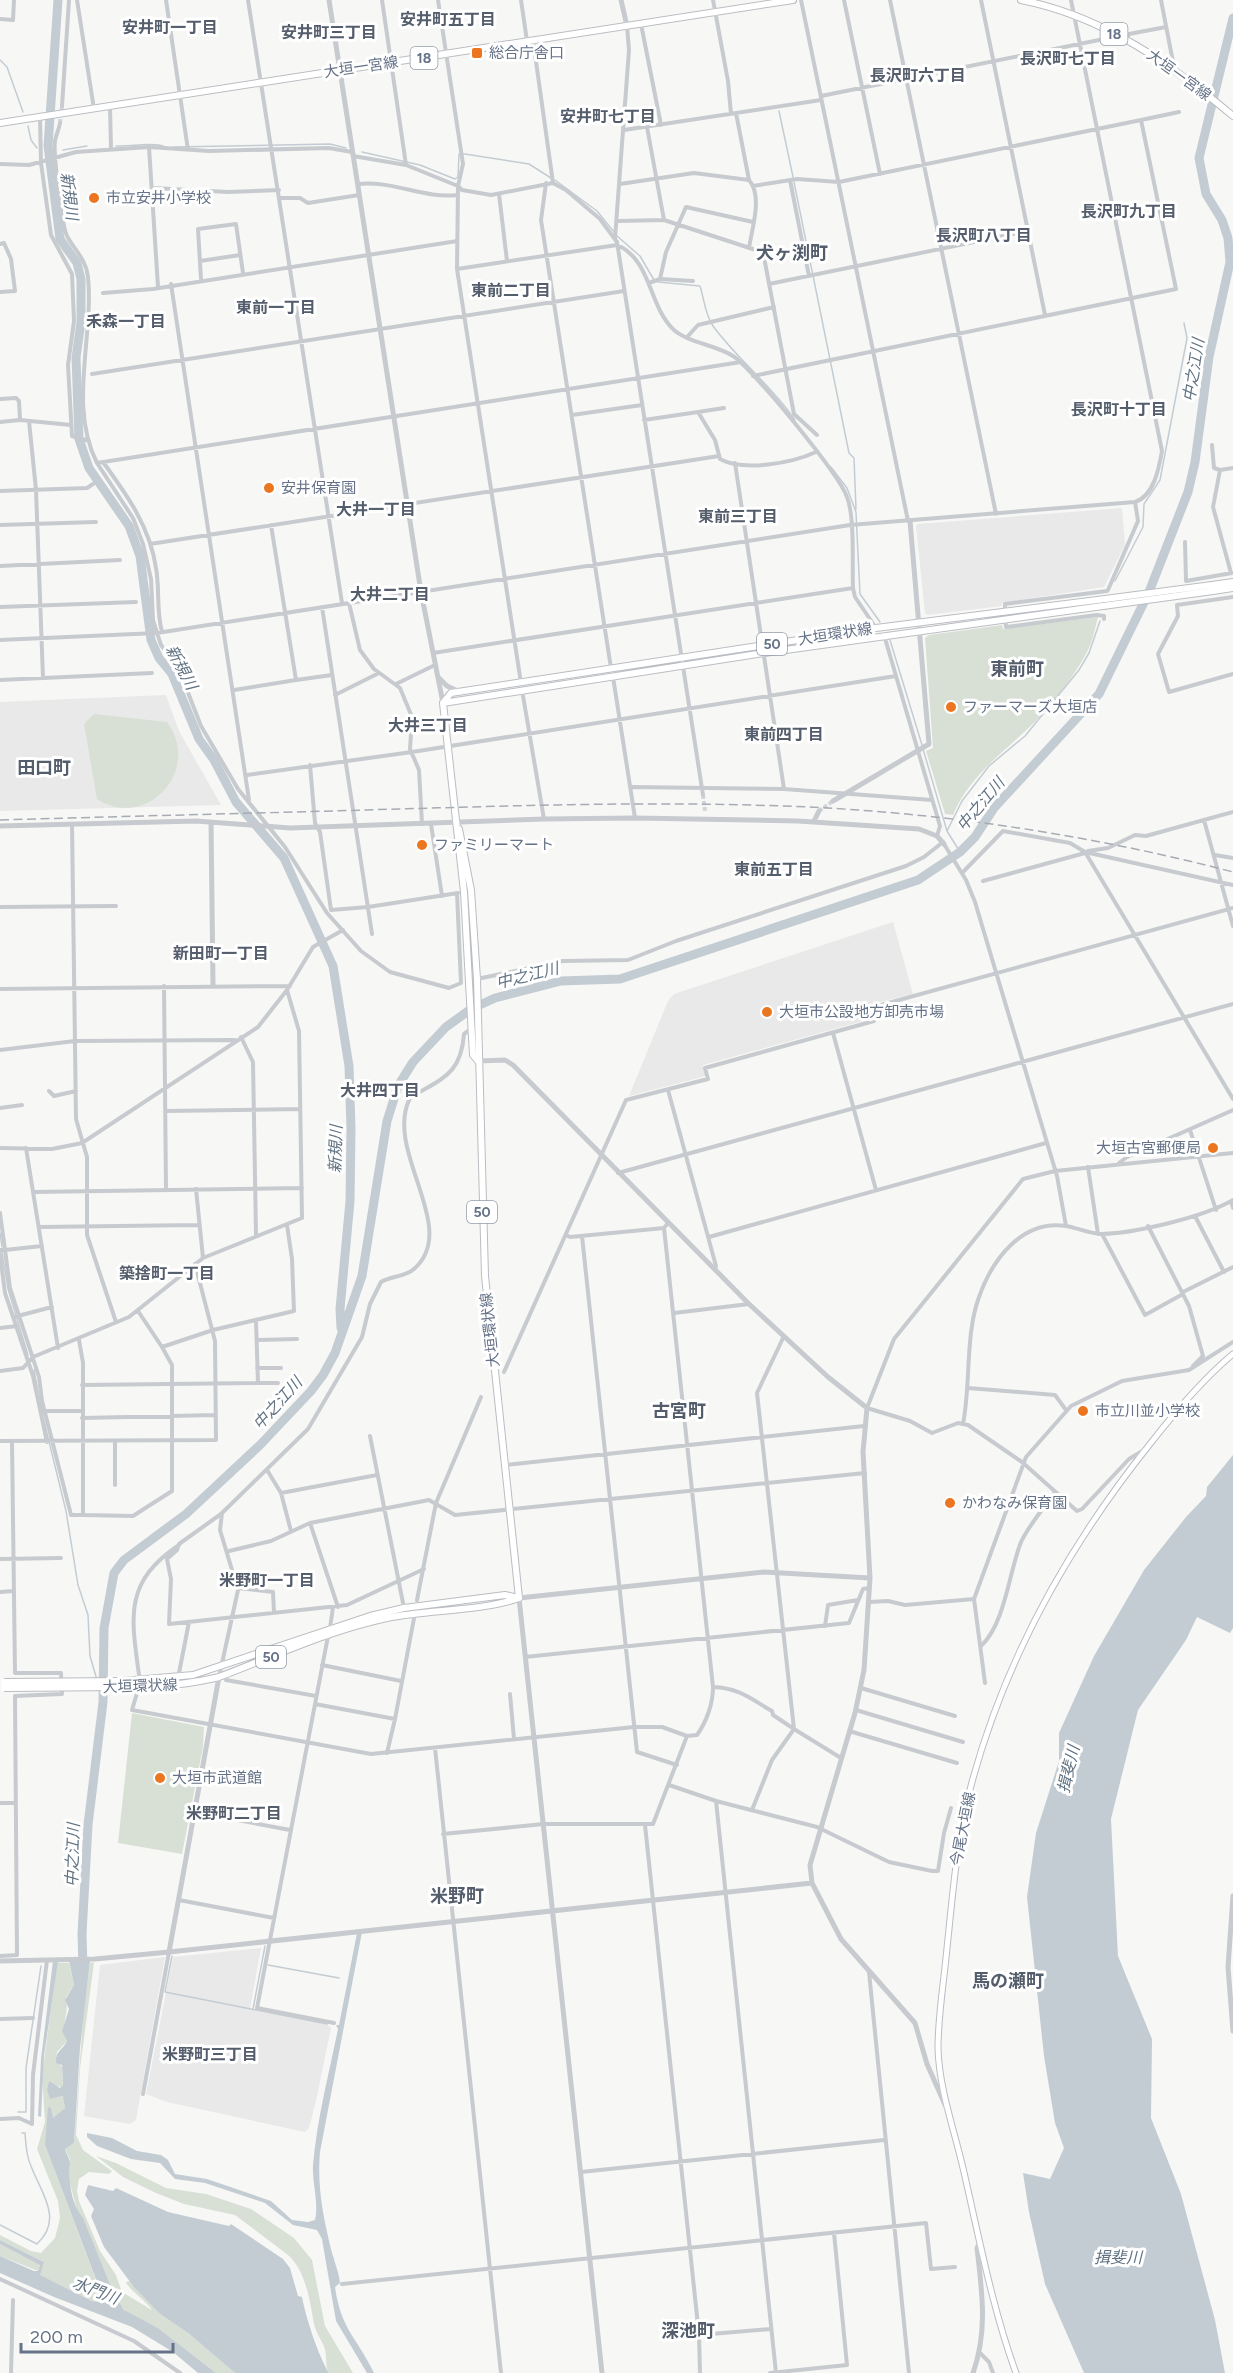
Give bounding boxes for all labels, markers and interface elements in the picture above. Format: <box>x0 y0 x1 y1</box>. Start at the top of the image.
district label: 安井町五丁目 <box>400 10 496 29</box>
district label: 安井町一丁目 <box>122 18 218 37</box>
district label: 安井町三丁目 <box>281 23 377 42</box>
road number: 18 <box>1100 23 1128 45</box>
place label: 総合庁舎口 <box>489 44 564 62</box>
marker: 総合庁舎口 <box>470 46 484 60</box>
street label: 大垣一宮線 <box>1143 46 1215 104</box>
road number: 18 <box>410 47 438 69</box>
district label: 長沢町七丁目 <box>1020 49 1116 68</box>
street label: 大垣一宮線 <box>323 53 399 81</box>
district label: 長沢町六丁目 <box>870 66 966 85</box>
district label: 安井町七丁目 <box>560 107 656 126</box>
water label: 新規川 <box>57 171 82 223</box>
place label: 市立安井小学校 <box>106 189 211 207</box>
marker: 市立安井小学校 <box>87 191 101 205</box>
district label: 長沢町九丁目 <box>1081 202 1177 221</box>
district label: 長沢町八丁目 <box>936 226 1032 245</box>
district label: 犬ヶ渕町 <box>756 242 828 264</box>
district label: 東前二丁目 <box>471 281 551 300</box>
district label: 東前一丁目 <box>236 298 316 317</box>
district label: 禾森一丁目 <box>86 312 166 331</box>
water label: 中之江川 <box>1179 335 1208 403</box>
district label: 長沢町十丁目 <box>1071 400 1167 419</box>
place label: 安井保育園 <box>281 479 356 497</box>
marker: 安井保育園 <box>262 481 276 495</box>
district label: 大井一丁目 <box>336 500 416 519</box>
district label: 東前三丁目 <box>698 507 778 526</box>
district label: 大井二丁目 <box>350 585 430 604</box>
street label: 大垣環状線 <box>797 619 873 649</box>
road number: 50 <box>757 633 787 655</box>
water label: 新規川 <box>162 642 202 695</box>
district label: 東前町 <box>990 658 1044 680</box>
place label: ファーマーズ大垣店 <box>963 698 1097 716</box>
marker: ファーマーズ大垣店 <box>944 700 958 714</box>
district label: 大井三丁目 <box>388 716 468 735</box>
district label: 東前四丁目 <box>744 725 824 744</box>
district label: 田口町 <box>17 757 71 779</box>
water label: 中之江川 <box>953 772 1010 835</box>
place label: ファミリーマート <box>434 836 554 854</box>
marker: ファミリーマート <box>415 838 429 852</box>
district label: 東前五丁目 <box>734 860 814 879</box>
district label: 新田町一丁目 <box>173 944 269 963</box>
water label: 中之江川 <box>494 958 562 992</box>
place label: 大垣市公設地方卸売市場 <box>779 1003 944 1021</box>
marker: 大垣市公設地方卸売市場 <box>760 1005 774 1019</box>
district label: 大井四丁目 <box>340 1081 420 1100</box>
water label: 新規川 <box>325 1123 346 1173</box>
place label: 大垣古宮郵便局 <box>1096 1139 1201 1157</box>
marker: 大垣古宮郵便局 <box>1206 1141 1220 1155</box>
road number: 50 <box>467 1201 497 1223</box>
district label: 築捨町一丁目 <box>119 1264 215 1283</box>
street label: 大垣環状線 <box>477 1292 503 1368</box>
water label: 中之江川 <box>249 1372 307 1433</box>
district label: 古宮町 <box>652 1400 706 1422</box>
place label: 市立川並小学校 <box>1095 1402 1200 1420</box>
marker: 市立川並小学校 <box>1076 1404 1090 1418</box>
place label: かわなみ保育園 <box>962 1494 1067 1512</box>
marker: かわなみ保育園 <box>943 1496 957 1510</box>
district label: 米野町一丁目 <box>219 1571 315 1590</box>
road number: 50 <box>256 1646 286 1668</box>
street label: 大垣環状線 <box>102 1676 178 1696</box>
water label: 揖斐川 <box>1054 1742 1084 1795</box>
place label: 大垣市武道館 <box>172 1769 262 1787</box>
marker: 大垣市武道館 <box>153 1771 167 1785</box>
street label: 今尾大垣線 <box>947 1790 979 1868</box>
district label: 米野町二丁目 <box>186 1804 282 1823</box>
water label: 中之江川 <box>62 1821 83 1887</box>
district label: 米野町 <box>430 1885 484 1907</box>
district label: 馬の瀬町 <box>972 1970 1044 1992</box>
district label: 米野町三丁目 <box>162 2045 258 2064</box>
water label: 揖斐川 <box>1094 2248 1144 2267</box>
water label: 水門川 <box>70 2273 123 2309</box>
scale bar <box>21 2316 172 2354</box>
district label: 深池町 <box>661 2320 715 2342</box>
text: 200 m <box>30 2326 83 2348</box>

